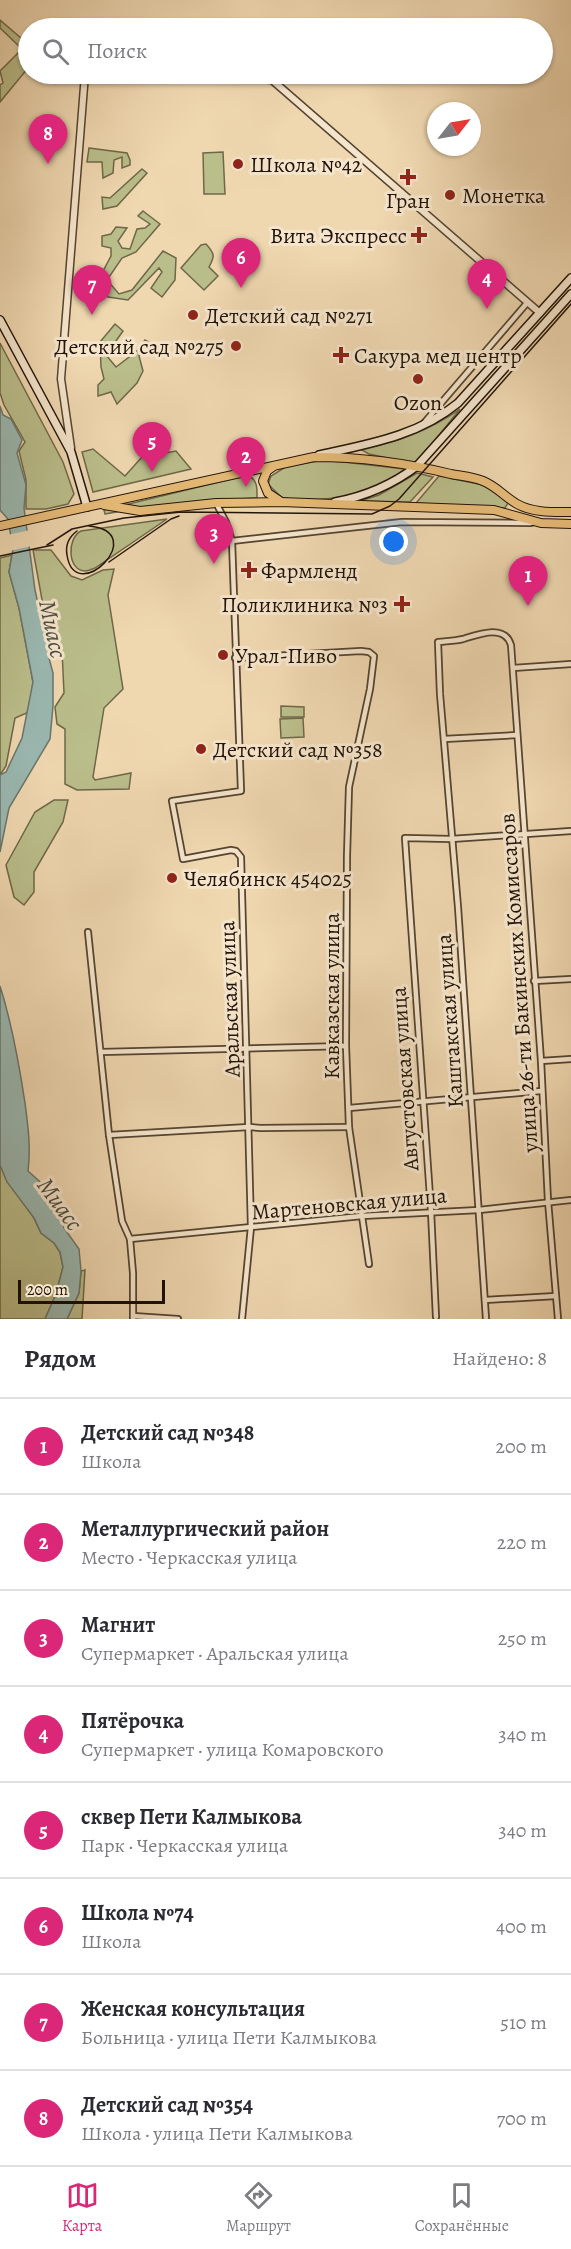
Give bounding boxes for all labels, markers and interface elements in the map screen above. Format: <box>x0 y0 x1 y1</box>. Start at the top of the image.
search box <box>18 18 553 84</box>
icon: search <box>39 35 72 68</box>
text: Поиск <box>87 36 147 66</box>
north arrow <box>427 102 481 156</box>
pin: 8 <box>28 114 68 164</box>
place label: Школа №42 <box>250 150 362 180</box>
marker: Школа №42 <box>231 157 245 171</box>
marker: Гран <box>401 170 415 184</box>
place label: Монетка <box>462 181 546 211</box>
place label: Гран <box>386 186 430 216</box>
marker: Монетка <box>443 188 457 202</box>
place label: Вита Экспресс <box>270 221 407 251</box>
marker: Вита Экспресс <box>412 228 426 242</box>
pin: 6 <box>222 238 260 288</box>
pin: 4 <box>468 260 506 309</box>
pin: 7 <box>72 266 112 315</box>
place label: Детский сад №271 <box>205 301 373 331</box>
marker: Детский сад №271 <box>186 308 200 322</box>
place label: Детский сад №275 <box>54 332 224 362</box>
marker: Детский сад №275 <box>229 339 243 353</box>
place label: Сакура мед центр <box>354 341 522 371</box>
marker: Сакура мед центр <box>332 346 350 364</box>
marker: Ozon <box>411 372 425 386</box>
place label: Ozon <box>394 388 442 418</box>
pin: 5 <box>132 422 172 472</box>
pin: 2 <box>226 438 266 487</box>
pin: 3 <box>194 514 234 564</box>
your location <box>379 527 408 556</box>
place label: Фармленд <box>261 556 358 586</box>
pin: 1 <box>508 556 548 606</box>
marker: Фармленд <box>242 563 256 577</box>
place label: Поликлиника №3 <box>221 590 388 620</box>
marker: Поликлиника №3 <box>393 595 411 613</box>
water label: Миасс <box>31 597 75 662</box>
place label: Урал-Пиво <box>235 641 337 671</box>
marker: Урал-Пиво <box>216 648 230 662</box>
place label: Детский сад №358 <box>213 735 383 765</box>
marker: Детский сад №358 <box>194 742 208 756</box>
street label: улица 26-ти Бакинских Комиссаров <box>492 812 546 1154</box>
place label: Челябинск 454025 <box>184 864 352 894</box>
marker: Челябинск 454025 <box>165 871 179 885</box>
street label: Кавказская улица <box>317 912 347 1079</box>
street label: Аральская улица <box>212 919 248 1079</box>
street label: Каштакская улица <box>429 932 471 1109</box>
street label: Августовская улица <box>384 985 426 1173</box>
water label: Миасс <box>30 1171 91 1238</box>
street label: Мартеновская улица <box>250 1180 449 1227</box>
scale bar <box>18 1277 165 1304</box>
text: 200 m <box>27 1279 68 1301</box>
text: Рядом <box>24 1341 96 1376</box>
text: Найдено: 8 <box>452 1345 547 1372</box>
text: Детский сад №348 <box>81 1418 254 1448</box>
text: 1 <box>40 1433 47 1460</box>
text: 200 m <box>496 1433 547 1460</box>
text: Школа <box>81 1448 141 1475</box>
text: Металлургический район <box>81 1514 329 1544</box>
text: 2 <box>39 1529 48 1556</box>
text: 220 m <box>497 1529 547 1556</box>
text: Место · Черкасская улица <box>81 1544 298 1571</box>
text: Магнит <box>81 1610 155 1640</box>
text: 3 <box>39 1625 48 1652</box>
text: 250 m <box>498 1625 547 1652</box>
text: Супермаркет · Аральская улица <box>81 1640 349 1667</box>
text: Пятёрочка <box>81 1706 184 1736</box>
text: 4 <box>39 1721 48 1748</box>
text: 340 m <box>498 1721 547 1748</box>
text: Супермаркет · улица Комаровского <box>81 1736 384 1763</box>
text: сквер Пети Калмыкова <box>81 1802 302 1832</box>
text: 5 <box>39 1817 48 1844</box>
text: 340 m <box>498 1817 547 1844</box>
text: Парк · Черкасская улица <box>81 1832 288 1859</box>
text: Школа №74 <box>81 1898 194 1928</box>
text: 6 <box>39 1913 48 1940</box>
text: 400 m <box>496 1913 547 1940</box>
text: Школа <box>81 1928 141 1955</box>
text: Женская консультация <box>81 1994 305 2024</box>
text: 7 <box>39 2009 48 2036</box>
text: 510 m <box>500 2009 547 2036</box>
text: Больница · улица Пети Калмыкова <box>81 2024 377 2051</box>
text: Детский сад №354 <box>81 2090 253 2120</box>
text: 8 <box>39 2105 48 2132</box>
text: 700 m <box>497 2105 547 2132</box>
text: Школа · улица Пети Калмыкова <box>81 2120 353 2147</box>
tab: Карта <box>62 2179 102 2237</box>
tab: Маршрут <box>226 2179 291 2237</box>
tab: Сохранённые <box>415 2179 509 2237</box>

